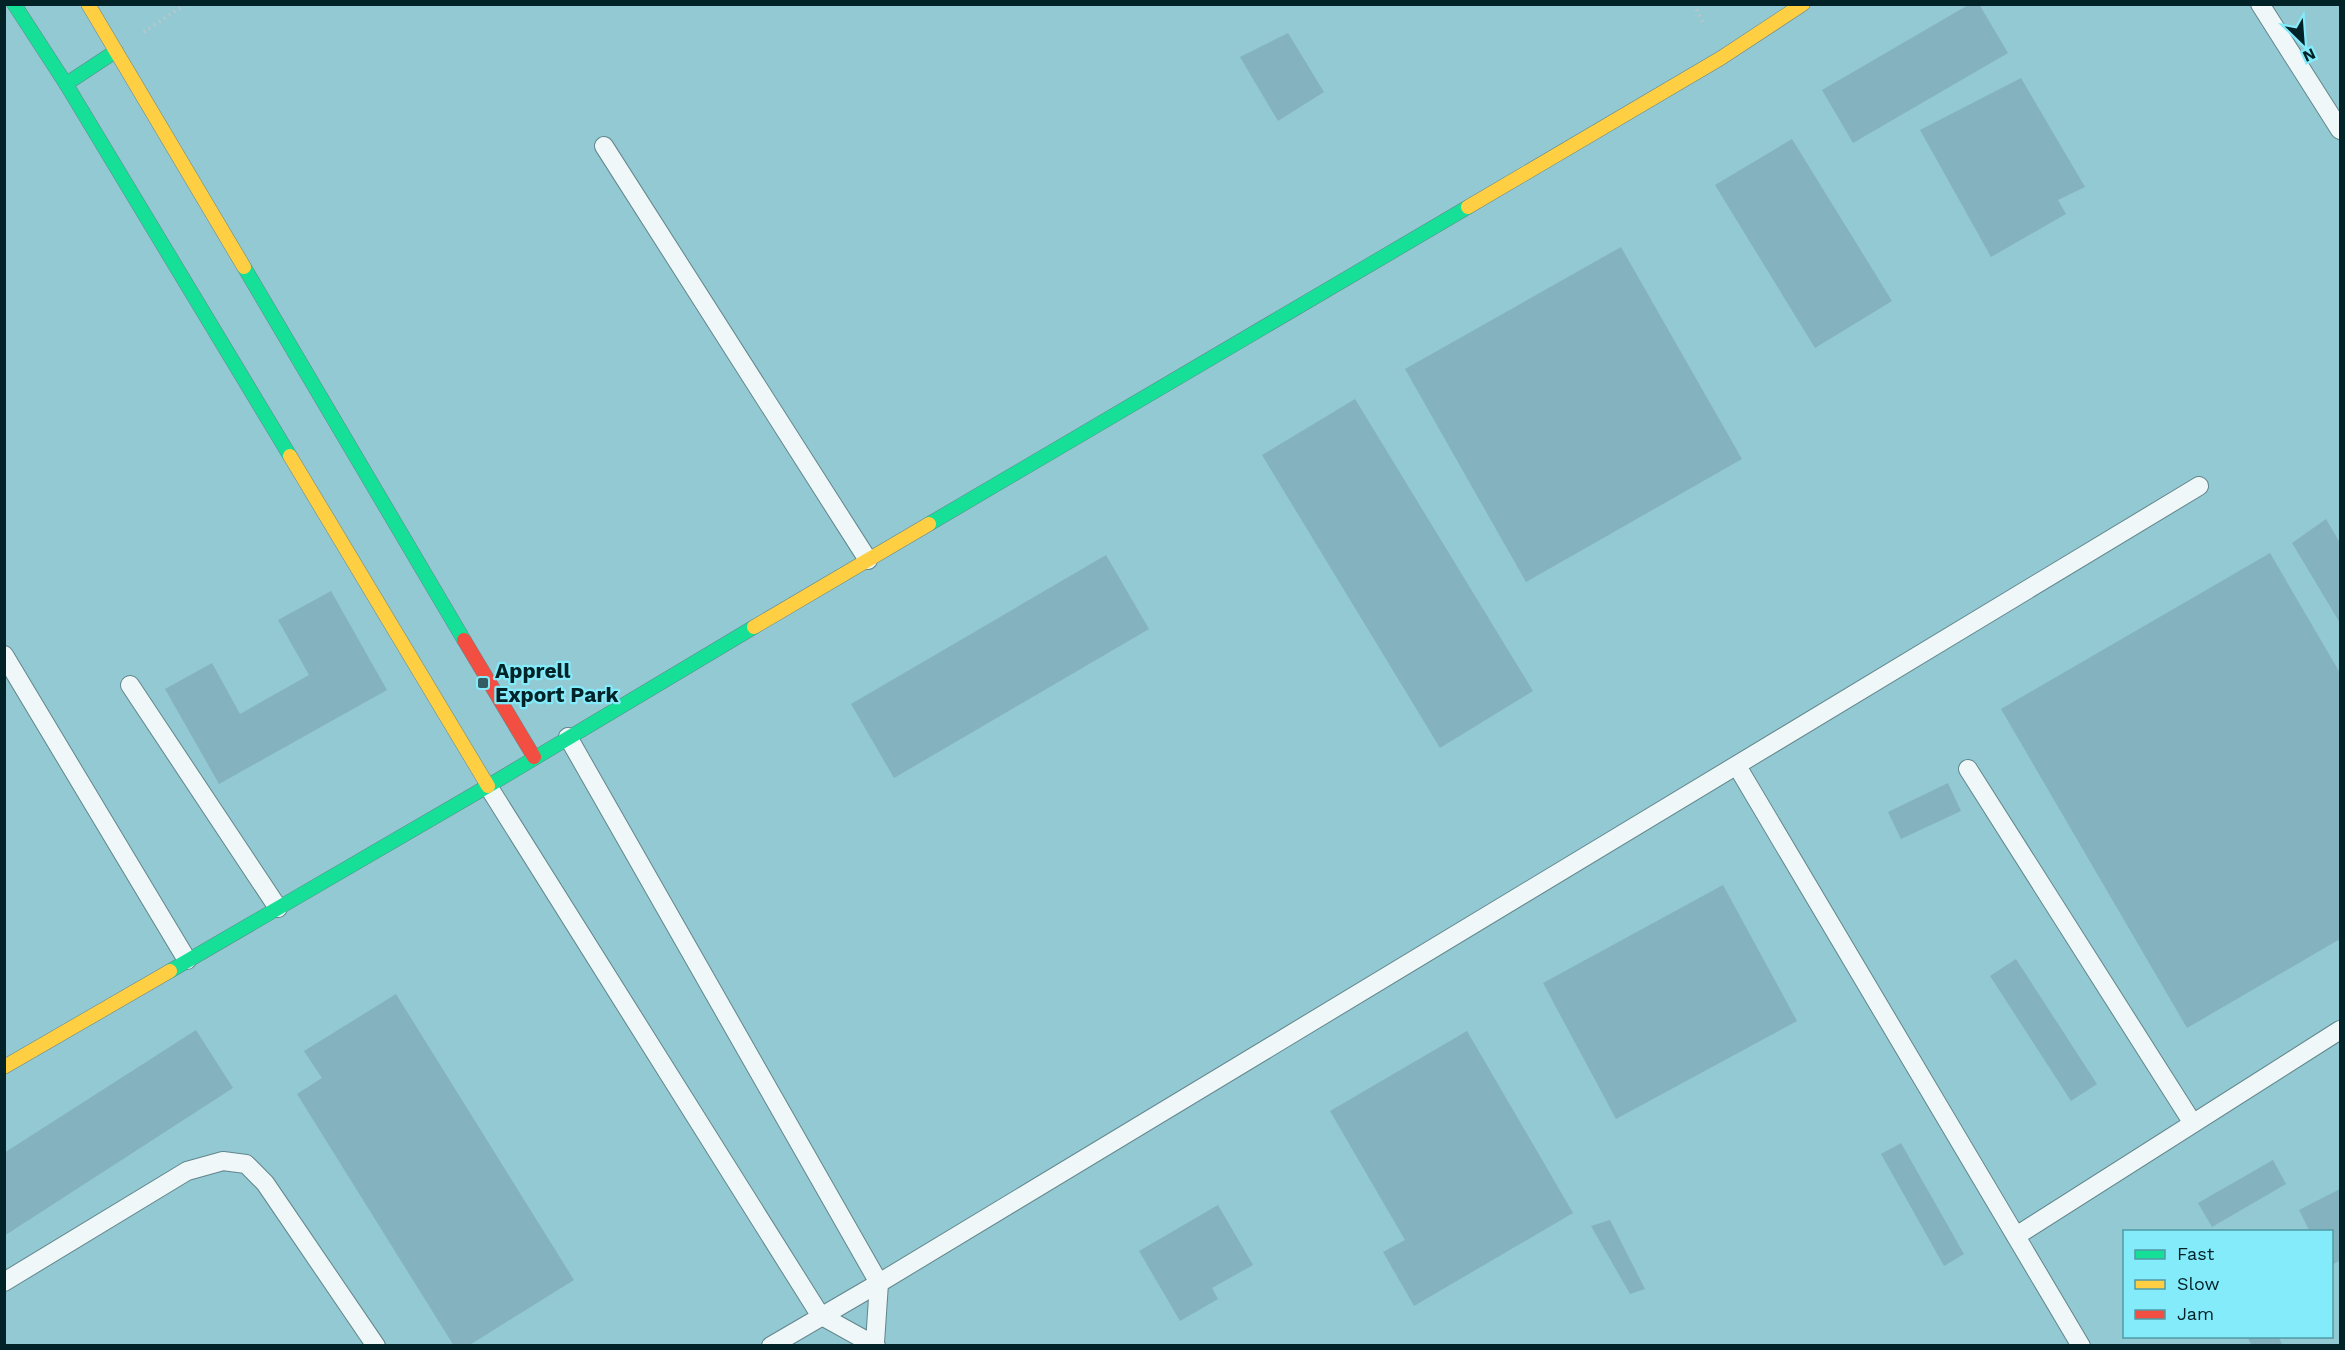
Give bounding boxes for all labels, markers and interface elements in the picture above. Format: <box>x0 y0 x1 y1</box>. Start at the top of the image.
north arrow <box>2273 12 2333 72</box>
text: N <box>2300 44 2319 66</box>
place label: Apprell Export Park <box>495 658 620 707</box>
marker: Apprell Export Park <box>476 676 490 690</box>
legend <box>2123 1230 2333 1338</box>
text: Fast <box>2177 1243 2215 1264</box>
text: Slow <box>2177 1273 2220 1294</box>
text: Jam <box>2177 1303 2214 1324</box>

